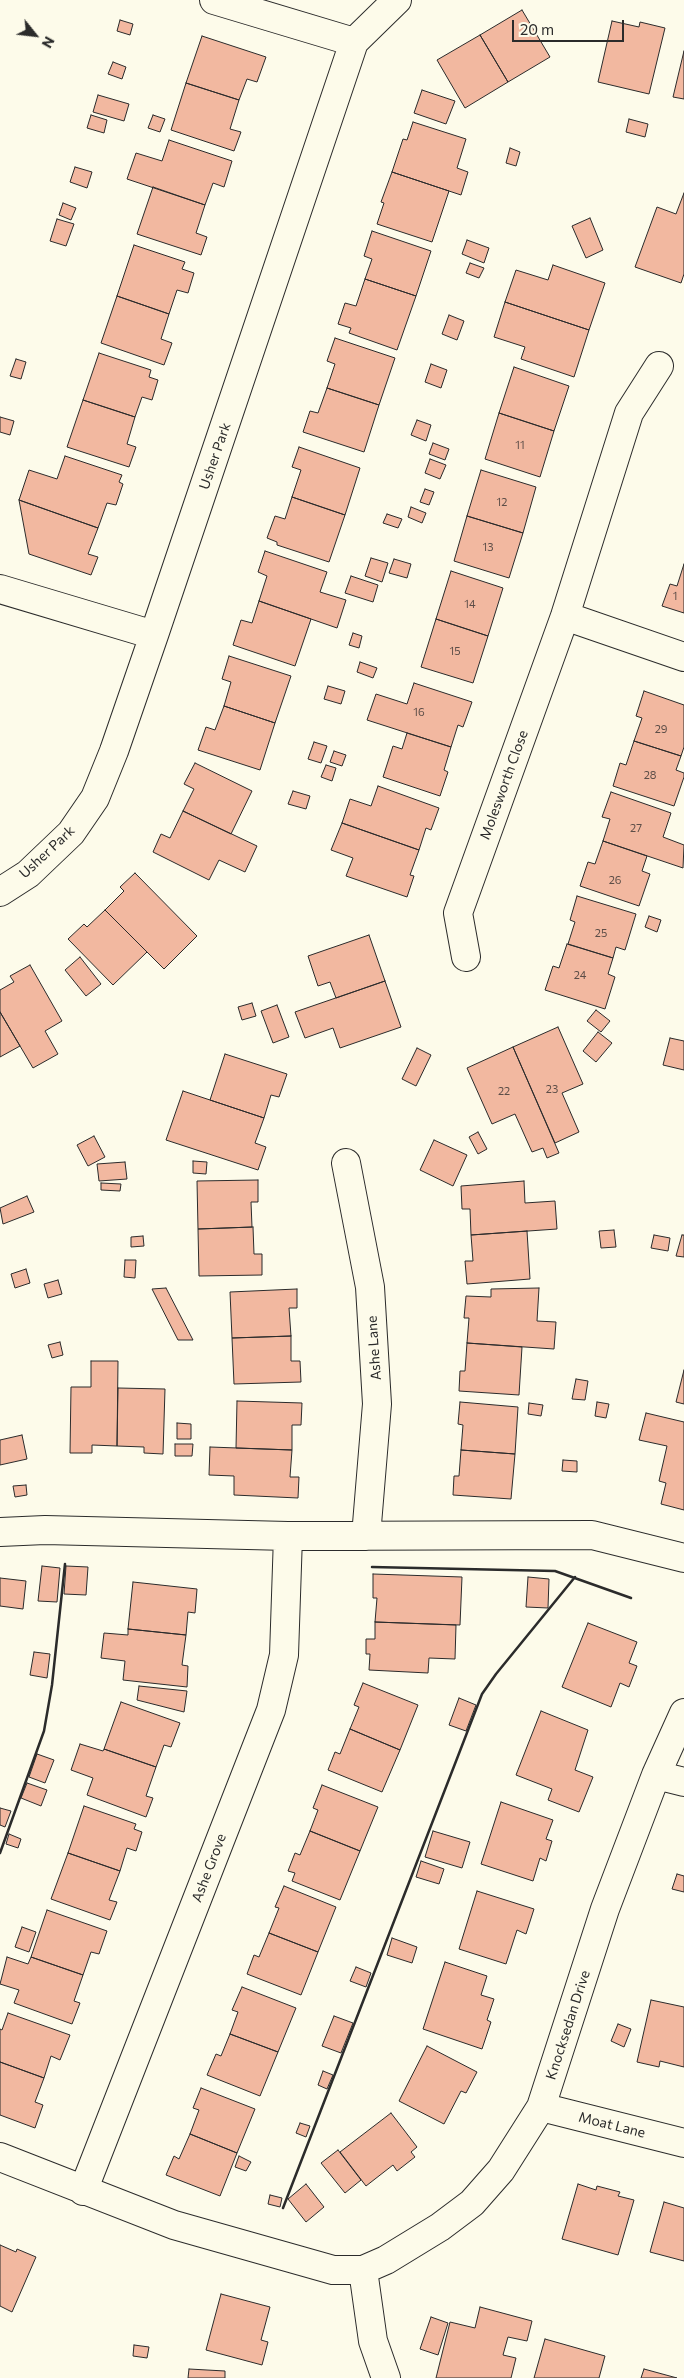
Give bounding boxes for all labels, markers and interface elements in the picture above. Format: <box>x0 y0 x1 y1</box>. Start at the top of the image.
north arrow <box>10 10 60 60</box>
scale bar <box>514 10 626 42</box>
text: 20 m <box>520 20 554 38</box>
text: N <box>39 34 59 51</box>
street label: Usher Park <box>196 420 234 492</box>
house number: 11 <box>515 438 525 452</box>
house number: 12 <box>497 495 507 509</box>
house number: 13 <box>483 540 493 554</box>
house number: 1 <box>673 589 677 603</box>
house number: 14 <box>464 597 476 611</box>
house number: 15 <box>449 644 461 658</box>
house number: 16 <box>413 705 425 719</box>
house number: 29 <box>655 722 667 736</box>
street label: Molesworth Close <box>476 728 532 842</box>
house number: 28 <box>644 768 656 782</box>
house number: 27 <box>630 821 642 835</box>
street label: Usher Park <box>16 822 78 882</box>
house number: 26 <box>609 873 621 887</box>
house number: 25 <box>595 926 607 940</box>
house number: 24 <box>574 968 586 982</box>
house number: 23 <box>546 1082 558 1096</box>
house number: 22 <box>498 1084 510 1098</box>
street label: Ashe Lane <box>363 1315 385 1381</box>
street label: Ashe Grove <box>188 1831 230 1905</box>
street label: Knocksedan Drive <box>542 1968 594 2082</box>
street label: Moat Lane <box>577 2109 647 2141</box>

